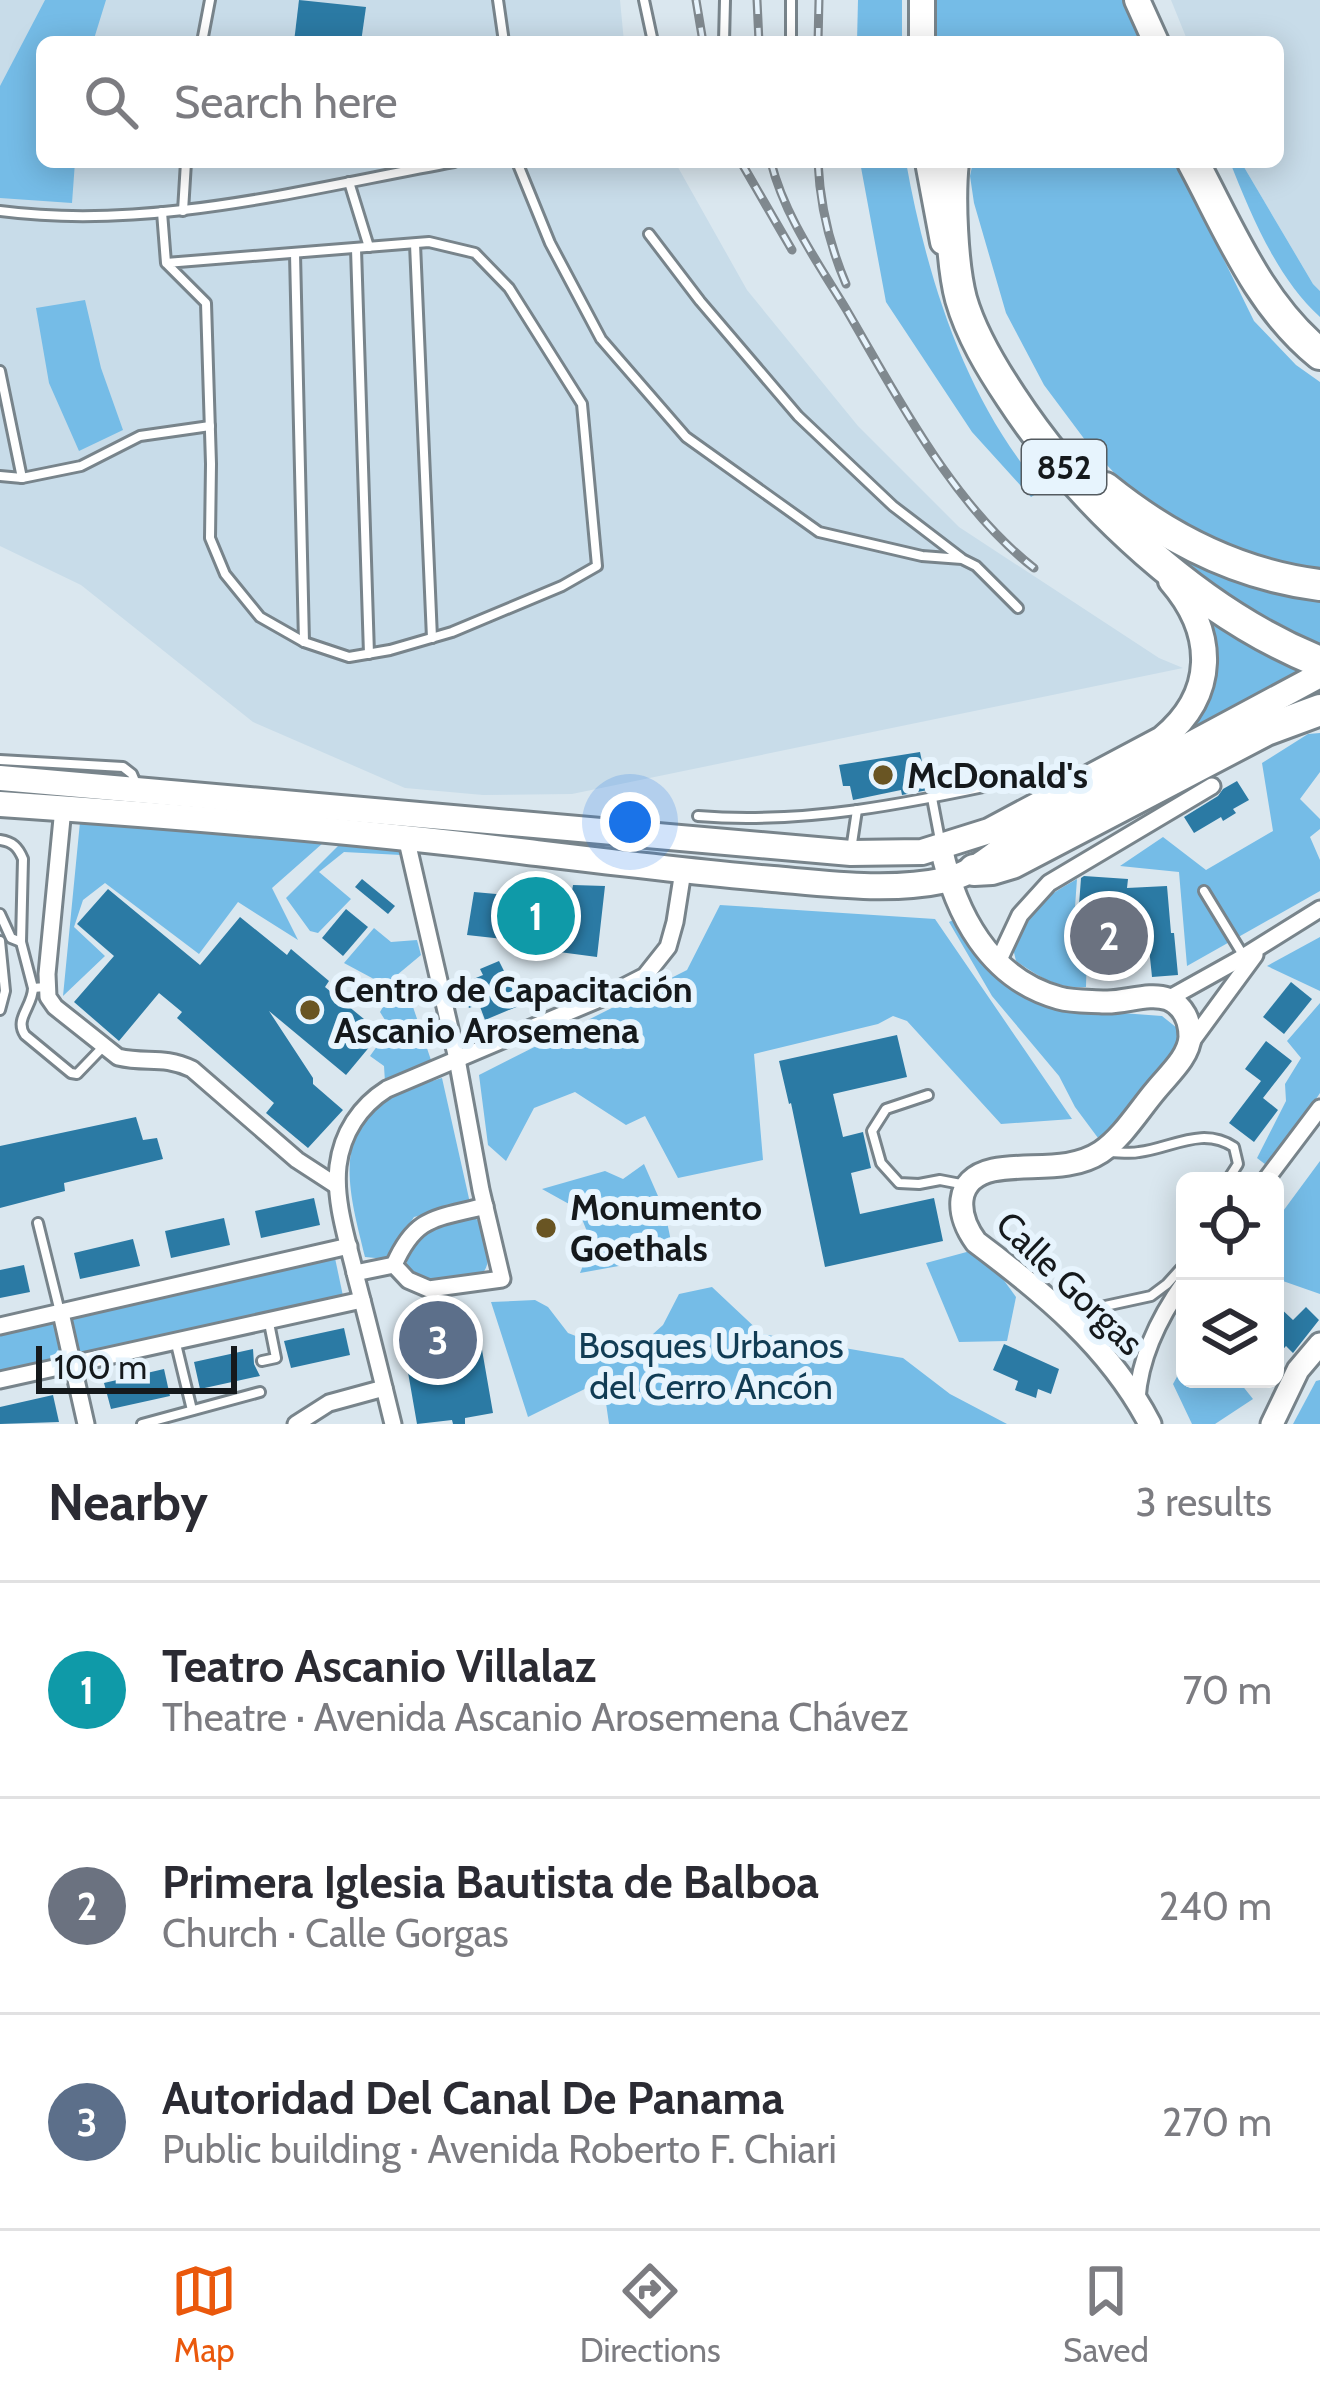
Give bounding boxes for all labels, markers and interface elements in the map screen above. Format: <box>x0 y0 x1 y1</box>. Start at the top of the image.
search box <box>36 36 1284 168</box>
icon: search <box>78 69 144 135</box>
text: Search here <box>174 75 398 129</box>
road number: 852 <box>1022 440 1106 494</box>
place label: McDonald's <box>907 753 1088 797</box>
marker: McDonald's <box>870 762 896 788</box>
your location <box>600 792 660 852</box>
pin: 1 <box>497 871 575 961</box>
pin: 2 <box>1070 891 1148 981</box>
place label: Centro de Capacitación Ascanio Arosemena <box>334 967 693 1052</box>
marker: Centro de Capacitación Ascanio Arosemena <box>297 997 323 1023</box>
map controls <box>1176 1172 1284 1388</box>
button: locate <box>1176 1172 1284 1280</box>
place label: Monumento Goethals <box>570 1185 762 1270</box>
street label: Calle Gorgas <box>987 1202 1153 1364</box>
marker: Monumento Goethals <box>533 1215 559 1241</box>
button: layers <box>1176 1280 1284 1388</box>
pin: 3 <box>399 1295 477 1385</box>
park label: Bosques Urbanos del Cerro Ancón <box>578 1323 844 1408</box>
scale bar <box>36 1340 237 1393</box>
text: 100 m <box>54 1347 147 1387</box>
text: Nearby <box>48 1471 208 1533</box>
text: 3 results <box>1135 1478 1272 1526</box>
text: Teatro Ascanio Villalaz <box>162 1639 596 1693</box>
text: 1 <box>80 1666 94 1714</box>
text: 70 m <box>1183 1666 1272 1714</box>
text: Theatre · Avenida Ascanio Arosemena Chávez <box>162 1693 909 1741</box>
text: Primera Iglesia Bautista de Balboa <box>162 1855 819 1909</box>
text: 2 <box>77 1882 97 1930</box>
text: 240 m <box>1159 1882 1272 1930</box>
text: Church · Calle Gorgas <box>162 1909 509 1957</box>
text: Autoridad Del Canal De Panama <box>162 2071 784 2125</box>
text: 3 <box>76 2098 98 2146</box>
text: 270 m <box>1162 2098 1272 2146</box>
text: Public building · Avenida Roberto F. Chiari <box>162 2125 837 2173</box>
tab: Map <box>171 2258 237 2370</box>
tab: Directions <box>580 2258 721 2370</box>
tab: Saved <box>1063 2258 1149 2370</box>

